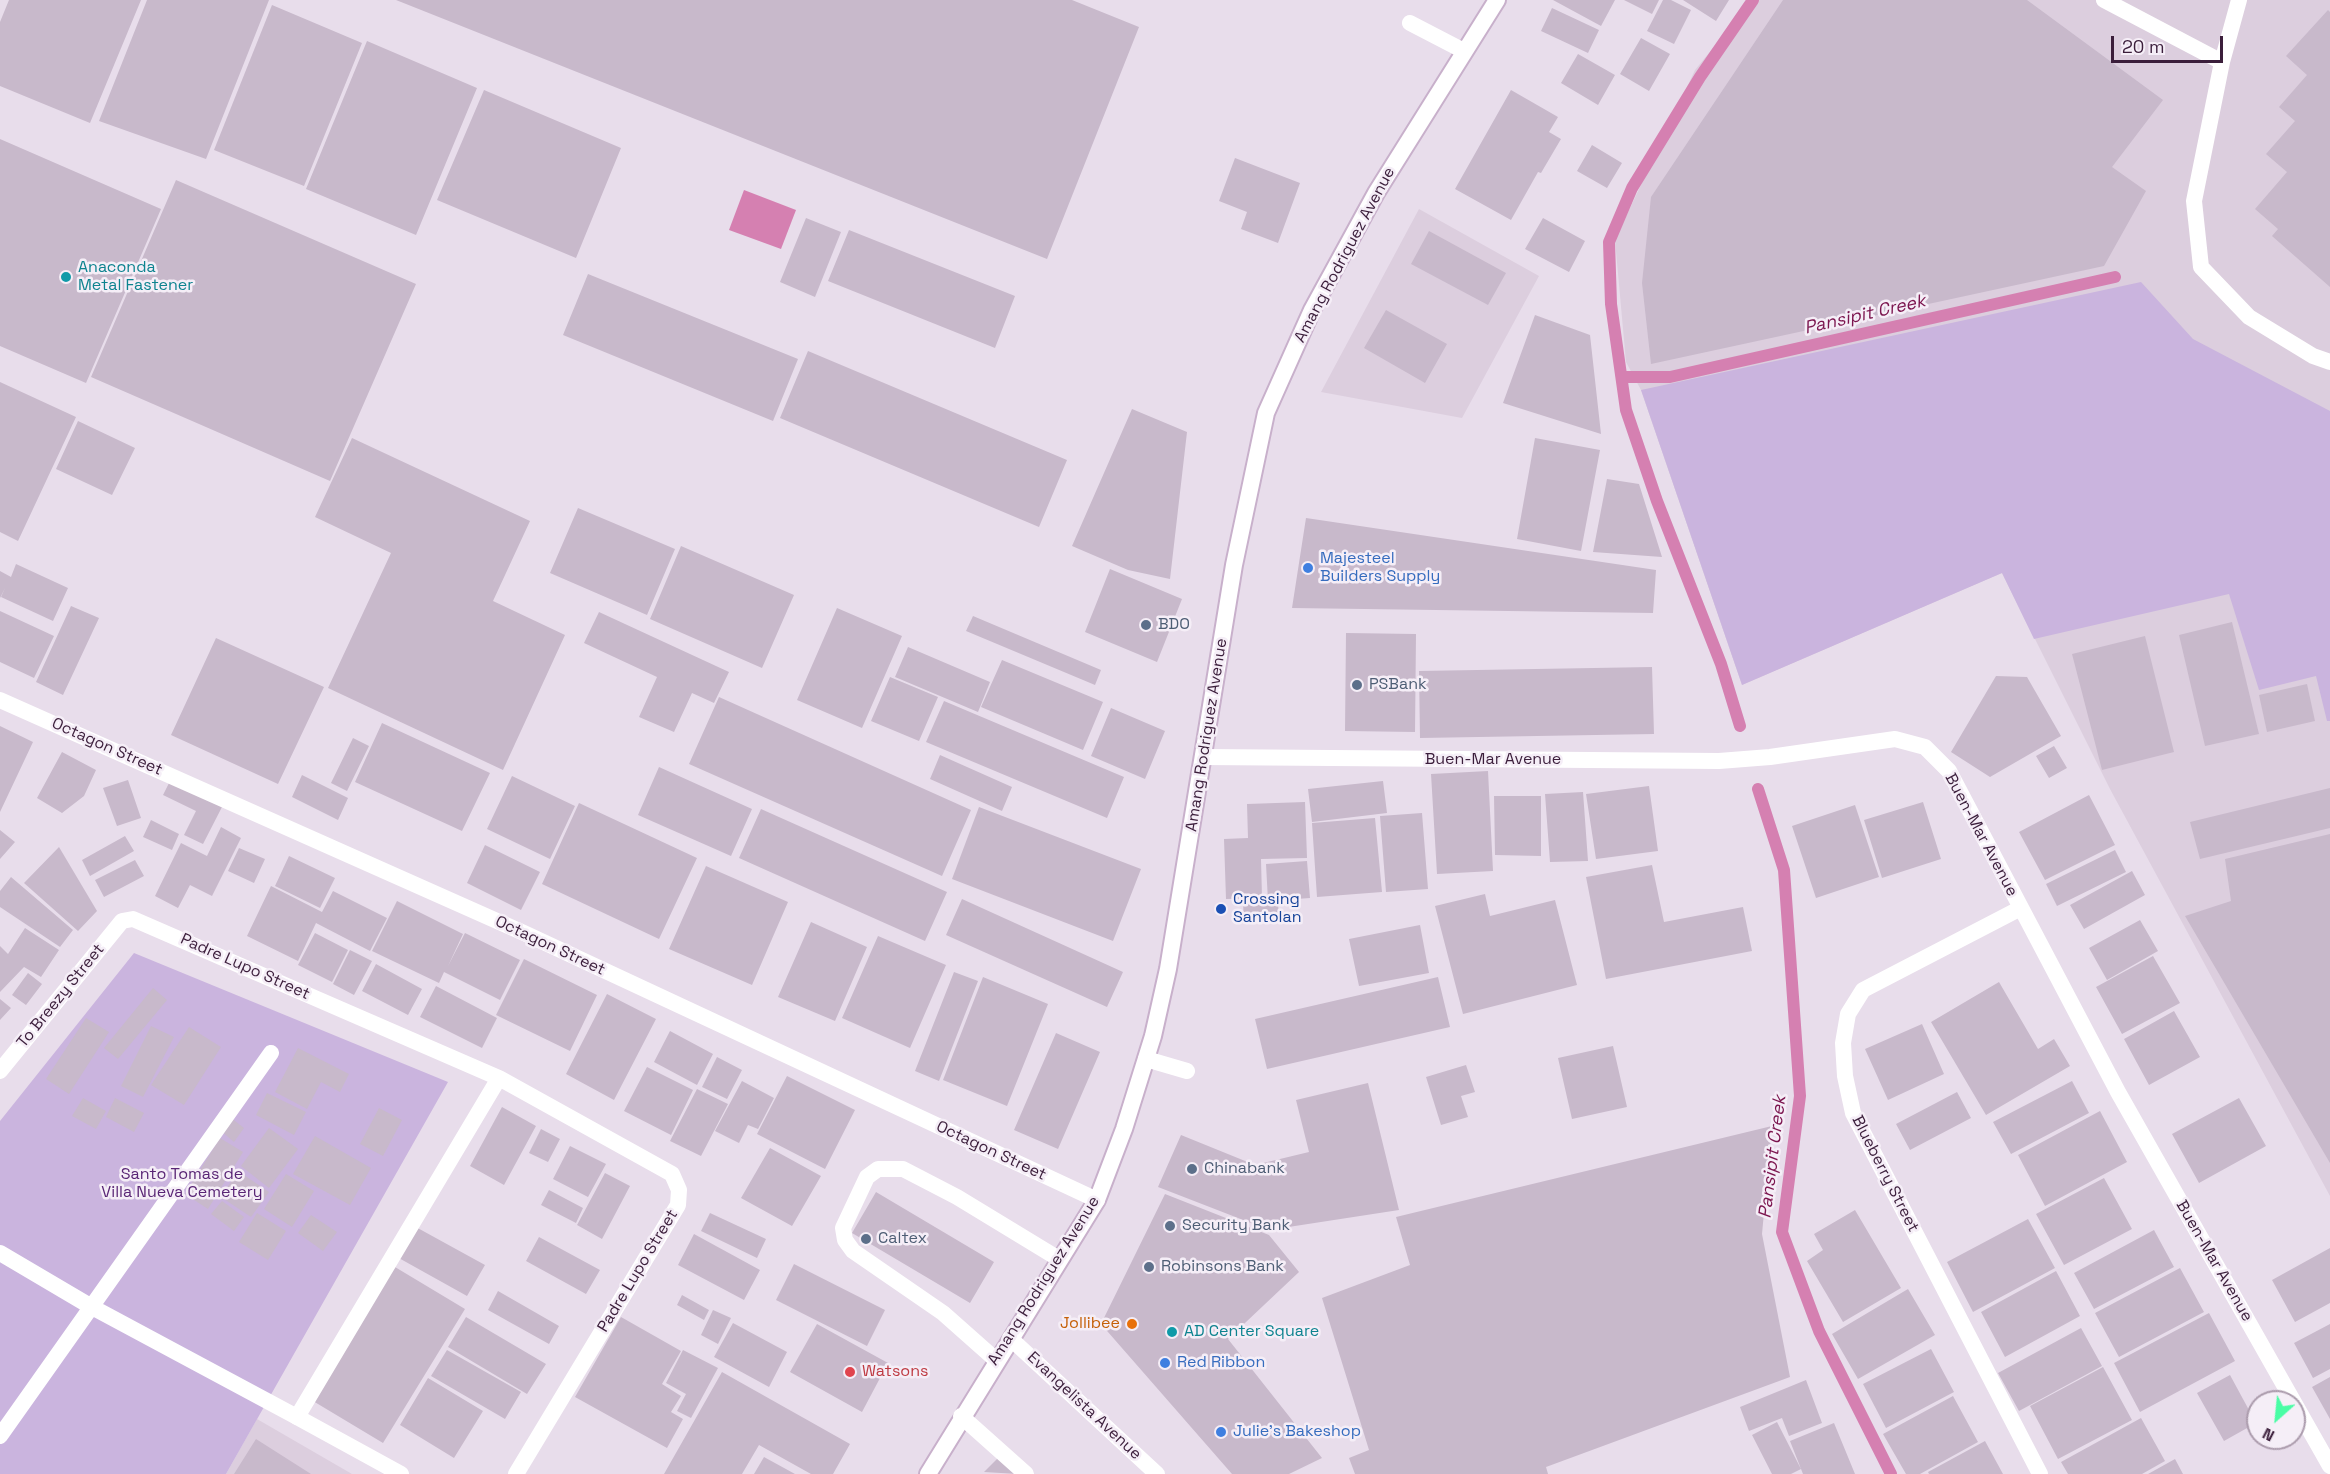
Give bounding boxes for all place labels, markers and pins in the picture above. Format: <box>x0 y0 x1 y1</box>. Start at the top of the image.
place label: Anaconda Metal Fastener <box>78 258 193 296</box>
marker: Anaconda Metal Fastener <box>59 270 73 284</box>
place label: Majesteel Builders Supply <box>1320 549 1440 587</box>
marker: Majesteel Builders Supply <box>1301 561 1315 575</box>
place label: BDO <box>1158 615 1190 635</box>
marker: BDO <box>1139 618 1153 632</box>
place label: PSBank <box>1369 675 1427 695</box>
marker: PSBank <box>1350 678 1364 692</box>
place label: Crossing Santolan <box>1233 890 1301 928</box>
marker: Crossing Santolan <box>1214 902 1228 916</box>
place label: Chinabank <box>1204 1159 1285 1179</box>
marker: Chinabank <box>1185 1162 1199 1176</box>
place label: Security Bank <box>1182 1216 1290 1236</box>
marker: Security Bank <box>1163 1219 1177 1233</box>
place label: Caltex <box>878 1229 927 1249</box>
marker: Caltex <box>859 1232 873 1246</box>
place label: Robinsons Bank <box>1161 1257 1284 1277</box>
marker: Robinsons Bank <box>1142 1260 1156 1274</box>
place label: Jollibee <box>1060 1314 1120 1334</box>
marker: Jollibee <box>1125 1317 1139 1331</box>
place label: AD Center Square <box>1184 1322 1319 1342</box>
marker: AD Center Square <box>1165 1325 1179 1339</box>
place label: Red Ribbon <box>1177 1353 1265 1373</box>
marker: Red Ribbon <box>1158 1356 1172 1370</box>
place label: Watsons <box>862 1362 928 1382</box>
marker: Watsons <box>843 1365 857 1379</box>
place label: Julie's Bakeshop <box>1233 1422 1361 1442</box>
marker: Julie's Bakeshop <box>1214 1425 1228 1439</box>

